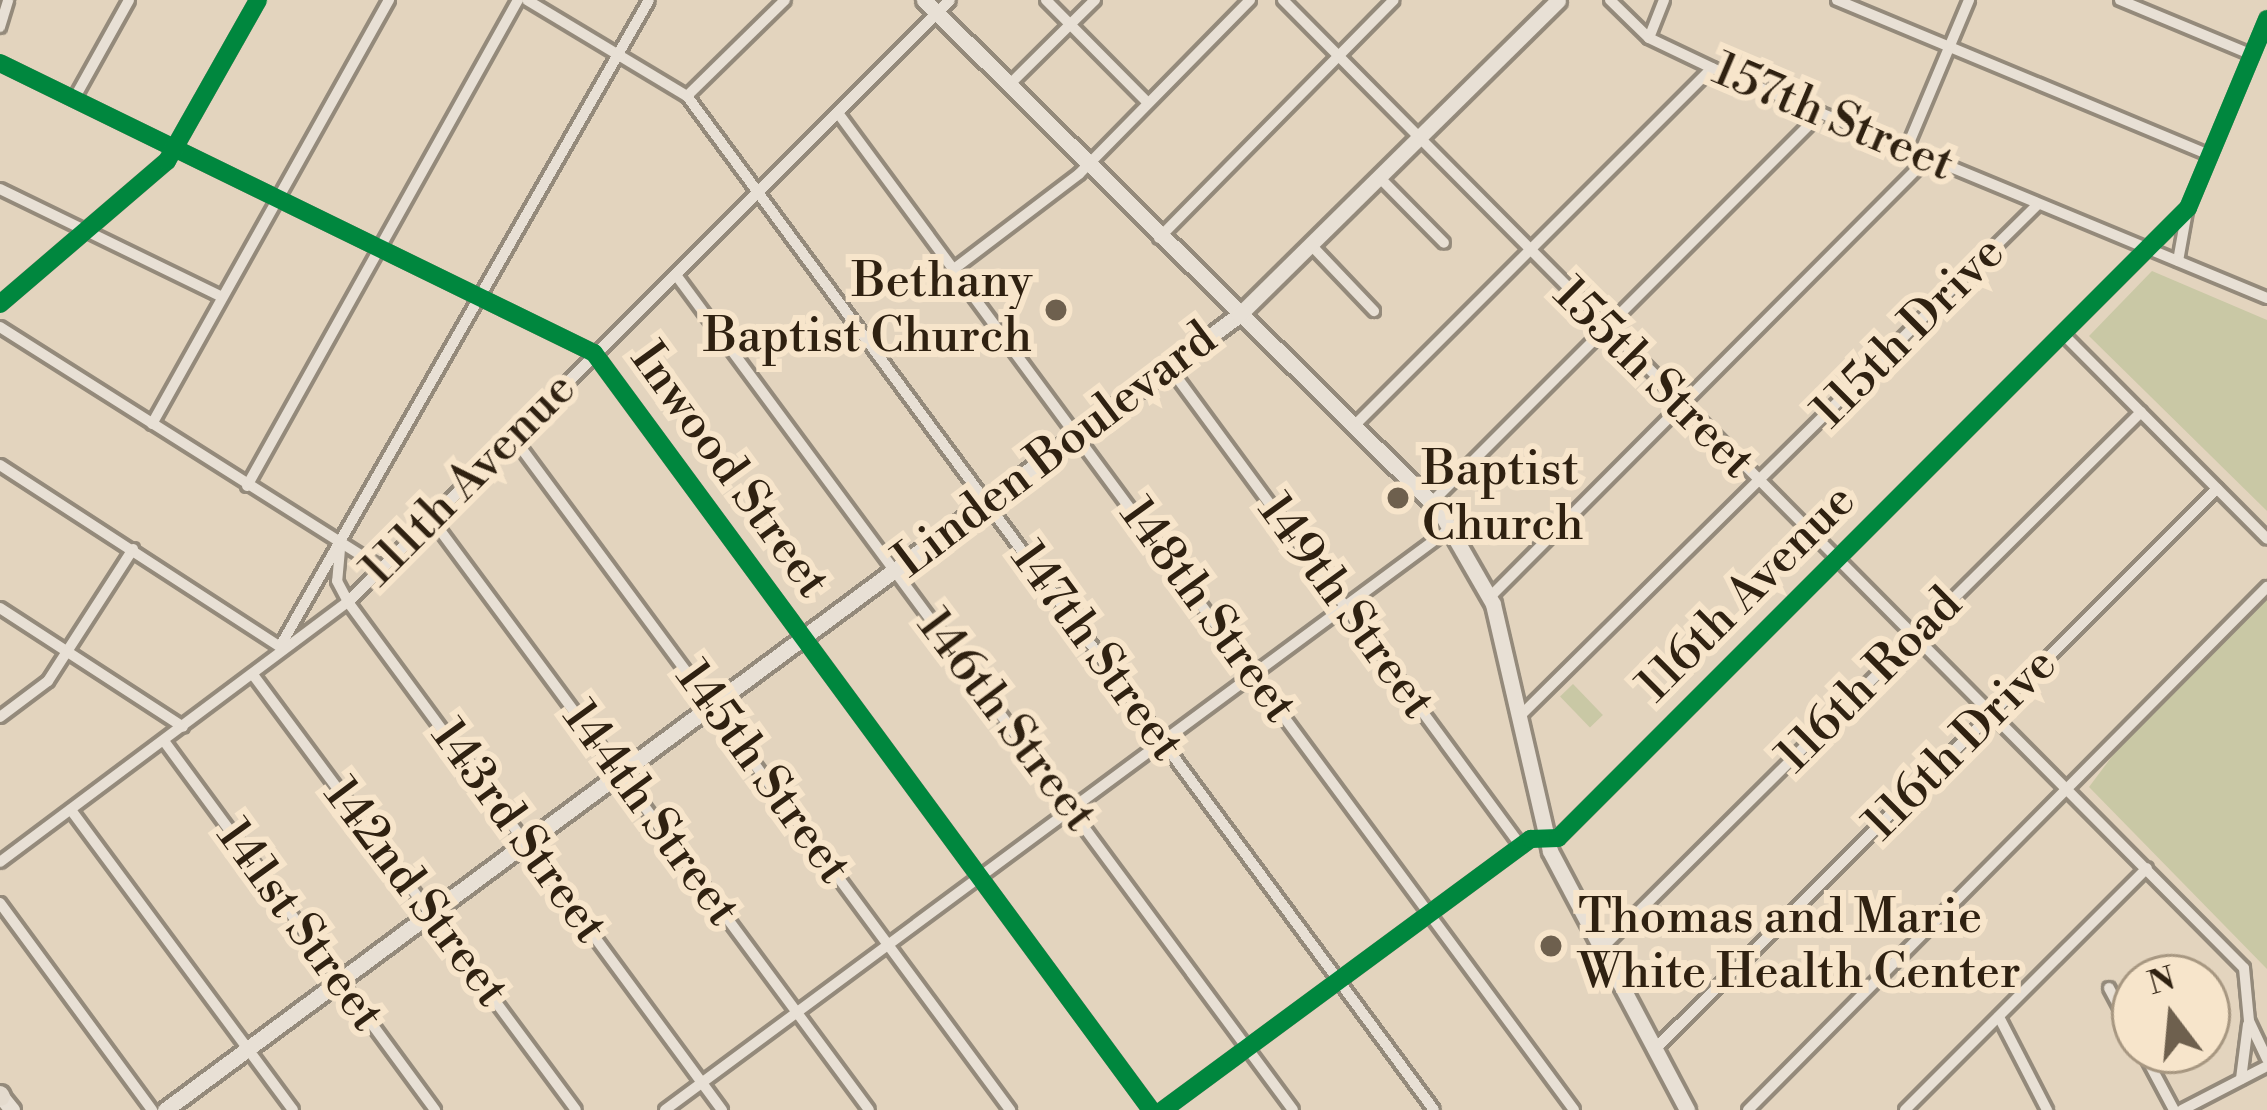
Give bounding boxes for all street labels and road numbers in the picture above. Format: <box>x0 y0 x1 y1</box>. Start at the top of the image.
street label: 157th Street <box>1704 41 1962 195</box>
street label: 115th Drive <box>1801 225 2017 441</box>
street label: 155th Street <box>1541 267 1765 491</box>
street label: Linden Boulevard <box>884 311 1228 591</box>
street label: Inwood Street <box>617 332 841 610</box>
street label: 111th Avenue <box>350 361 588 599</box>
street label: 116th Avenue <box>1626 473 1868 715</box>
street label: 149th Street <box>1244 484 1446 730</box>
street label: 148th Street <box>1106 488 1308 734</box>
street label: 147th Street <box>997 532 1195 772</box>
street label: 116th Road <box>1766 577 1974 785</box>
street label: 146th Street <box>904 599 1108 843</box>
street label: 116th Drive <box>1853 637 2069 853</box>
street label: 145th Street <box>662 651 862 895</box>
street label: 144th Street <box>549 691 751 937</box>
street label: 143rd Street <box>418 709 618 955</box>
street label: 142nd Street <box>311 768 519 1018</box>
street label: 141st Street <box>203 809 395 1043</box>

